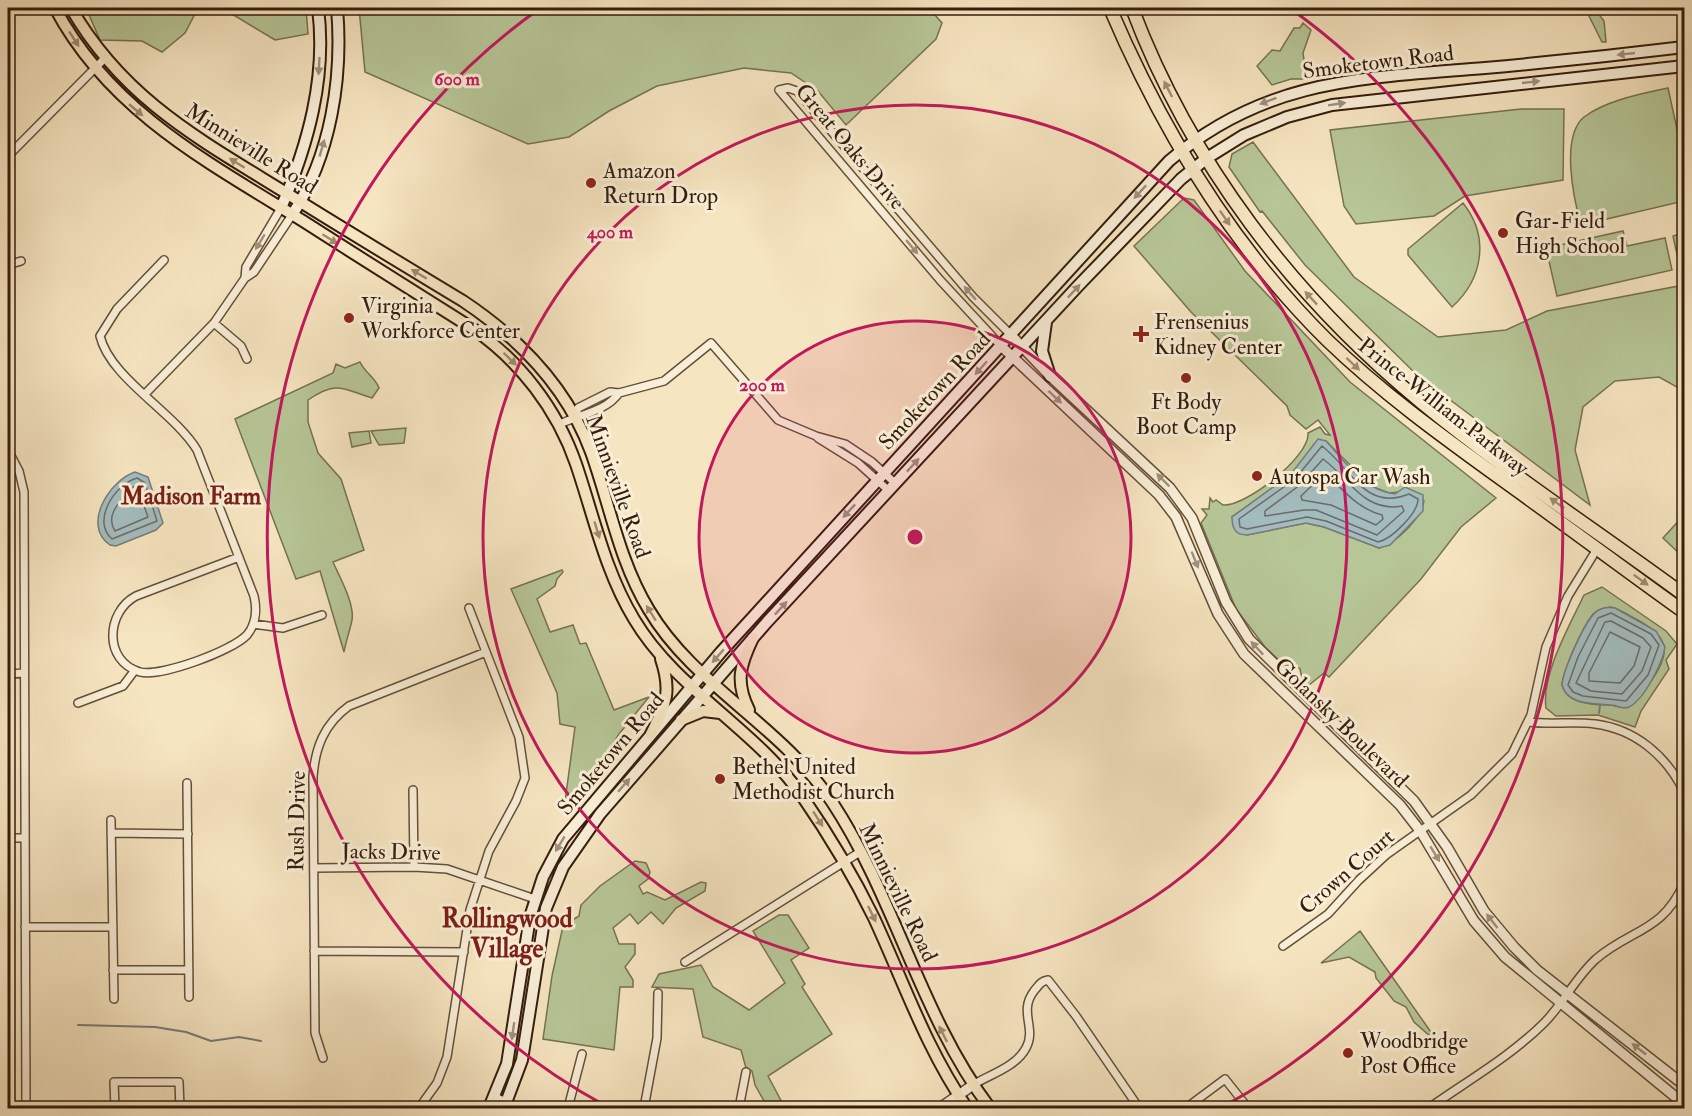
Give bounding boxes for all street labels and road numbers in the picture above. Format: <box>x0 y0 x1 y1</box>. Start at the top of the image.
street label: Smoketown Road <box>1301 39 1456 85</box>
street label: Great Oaks Drive <box>789 78 911 216</box>
street label: Minnieville Road <box>180 97 323 201</box>
street label: Smoketown Road <box>873 325 997 456</box>
street label: Prince William Parkway <box>1353 332 1534 482</box>
street label: Minnieville Road <box>579 411 657 562</box>
street label: Golansky Boulevard <box>1268 652 1414 794</box>
street label: Smoketown Road <box>551 686 671 821</box>
street label: Rush Drive <box>282 770 312 872</box>
street label: Minnieville Road <box>852 818 944 967</box>
street label: Crown Court <box>1293 823 1400 921</box>
street label: Jacks Drive <box>340 837 441 867</box>

